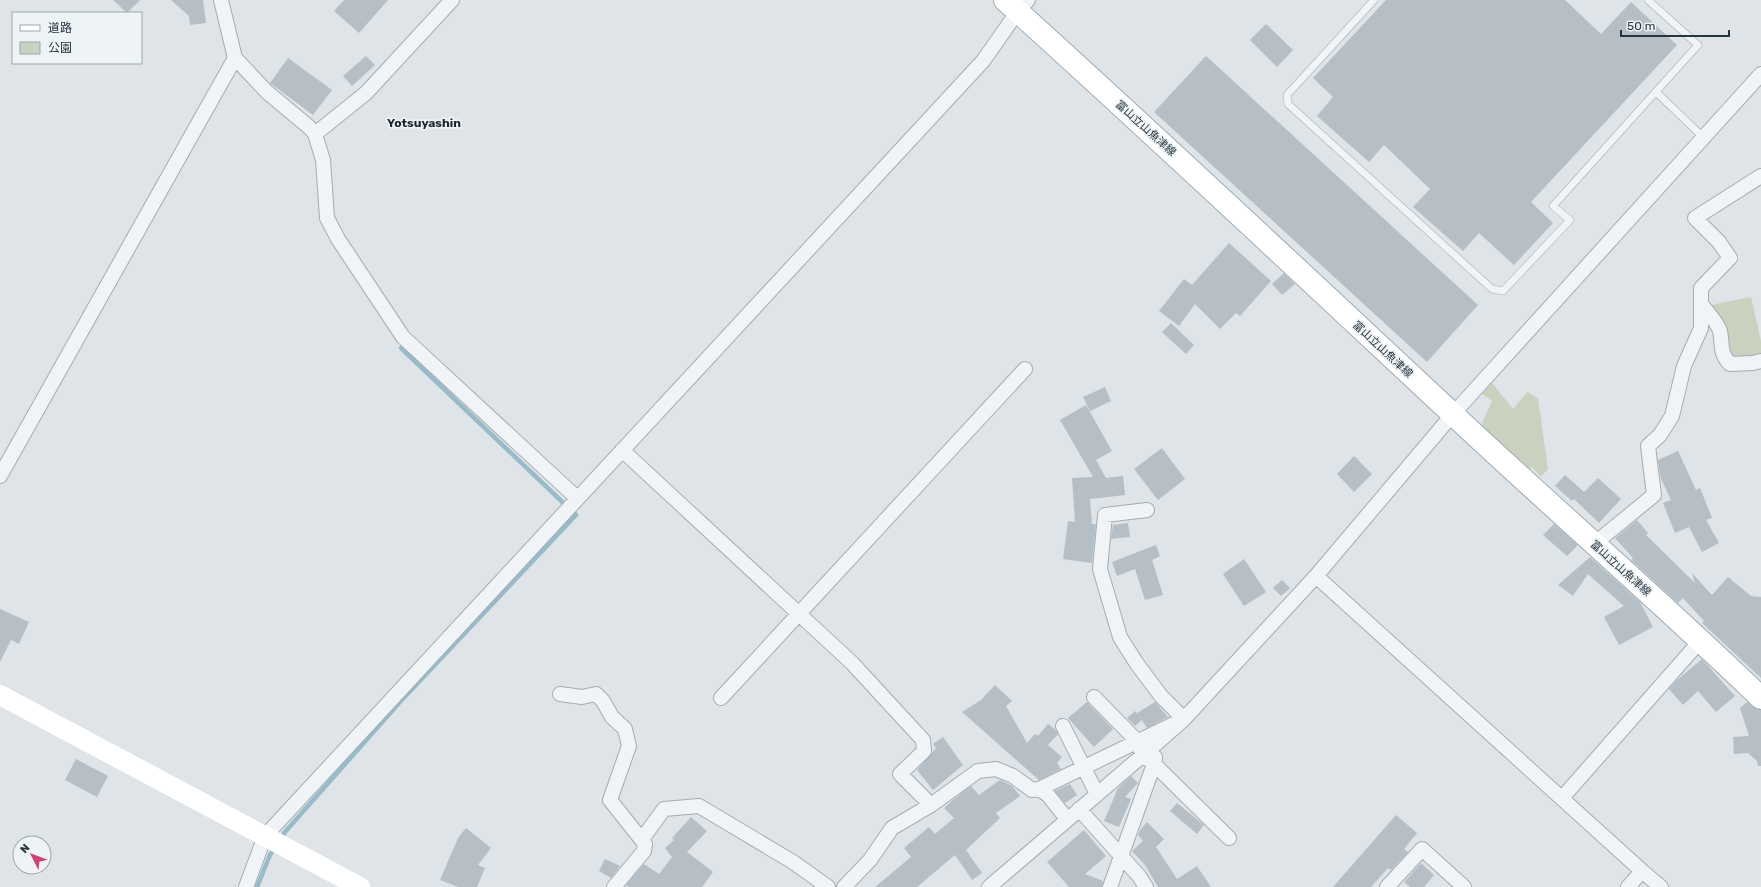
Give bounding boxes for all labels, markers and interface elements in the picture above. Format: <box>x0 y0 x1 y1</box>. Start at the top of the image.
legend <box>12 12 142 64</box>
scale bar <box>1621 12 1729 38</box>
text: 50 m <box>1627 19 1655 33</box>
text: 道路 <box>48 21 72 35</box>
text: 公園 <box>48 41 72 55</box>
street label: 富山立山魚津線 <box>1113 98 1179 159</box>
district label: Yotsuyashin <box>387 116 461 130</box>
street label: 富山立山魚津線 <box>1350 318 1415 380</box>
street label: 富山立山魚津線 <box>1588 538 1654 599</box>
north arrow <box>12 835 52 875</box>
text: N <box>17 841 32 856</box>

